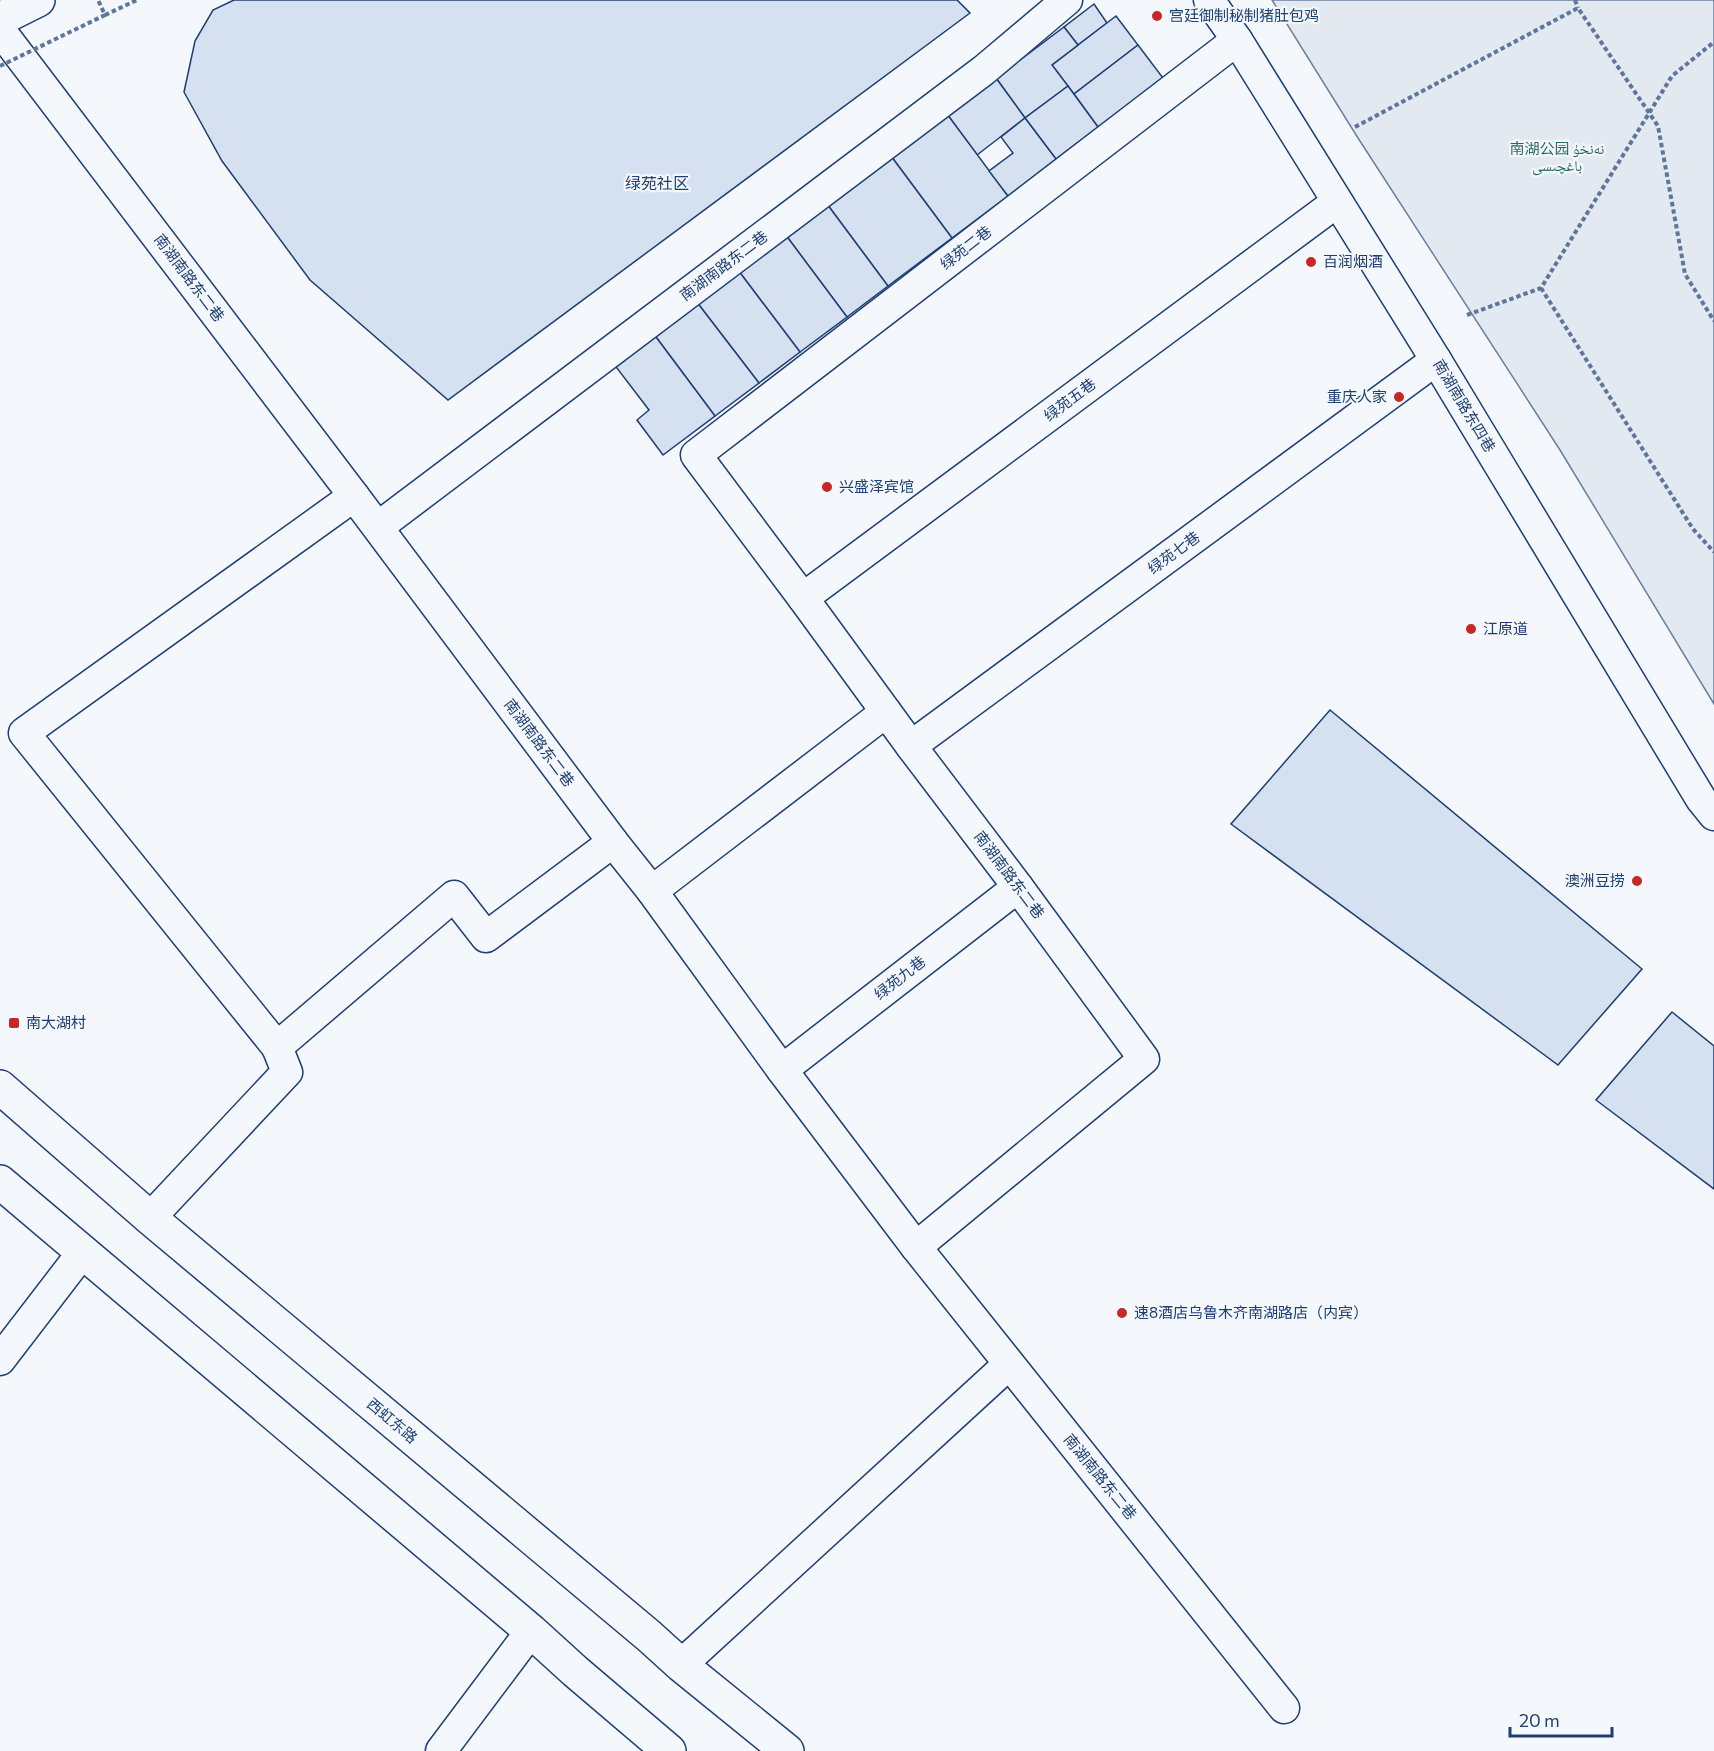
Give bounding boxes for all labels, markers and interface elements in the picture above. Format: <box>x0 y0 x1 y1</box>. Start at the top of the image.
place label: 宫廷御制秘制猪肚包鸡 <box>1169 6 1319 24</box>
marker: 宫廷御制秘制猪肚包鸡 <box>1150 9 1164 23</box>
park label: 南湖公园 نەنخۇ باغچىسى <box>1510 139 1604 176</box>
district label: 绿苑社区 <box>625 173 689 192</box>
street label: 绿苑二巷 <box>936 222 995 273</box>
street label: 南湖南路东二巷 <box>676 226 771 304</box>
street label: 南湖南路东二巷 <box>151 230 229 325</box>
place label: 百润烟酒 <box>1323 252 1383 270</box>
marker: 百润烟酒 <box>1304 255 1318 269</box>
street label: 南湖南路东四巷 <box>1430 356 1500 455</box>
street label: 绿苑五巷 <box>1040 374 1099 424</box>
place label: 重庆人家 <box>1327 387 1387 405</box>
marker: 重庆人家 <box>1392 390 1406 404</box>
place label: 兴盛泽宾馆 <box>839 477 914 495</box>
marker: 兴盛泽宾馆 <box>820 480 834 494</box>
street label: 绿苑七巷 <box>1144 527 1203 577</box>
place label: 江原道 <box>1483 619 1528 637</box>
marker: 江原道 <box>1464 622 1478 636</box>
street label: 南湖南路东二巷 <box>501 695 579 790</box>
street label: 南湖南路东二巷 <box>971 827 1049 922</box>
place label: 澳洲豆捞 <box>1565 871 1625 889</box>
marker: 澳洲豆捞 <box>1630 874 1644 888</box>
street label: 绿苑九巷 <box>870 952 929 1003</box>
place label: 南大湖村 <box>26 1013 86 1031</box>
marker: 南大湖村 <box>7 1016 21 1030</box>
place label: 速8酒店乌鲁木齐南湖路店（内宾） <box>1134 1303 1368 1321</box>
marker: 速8酒店乌鲁木齐南湖路店（内宾） <box>1115 1306 1129 1320</box>
street label: 西虹东路 <box>364 1394 421 1446</box>
street label: 南湖南路东二巷 <box>1061 1430 1141 1523</box>
scale bar <box>1510 1700 1612 1738</box>
text: 20 m <box>1519 1709 1560 1731</box>

